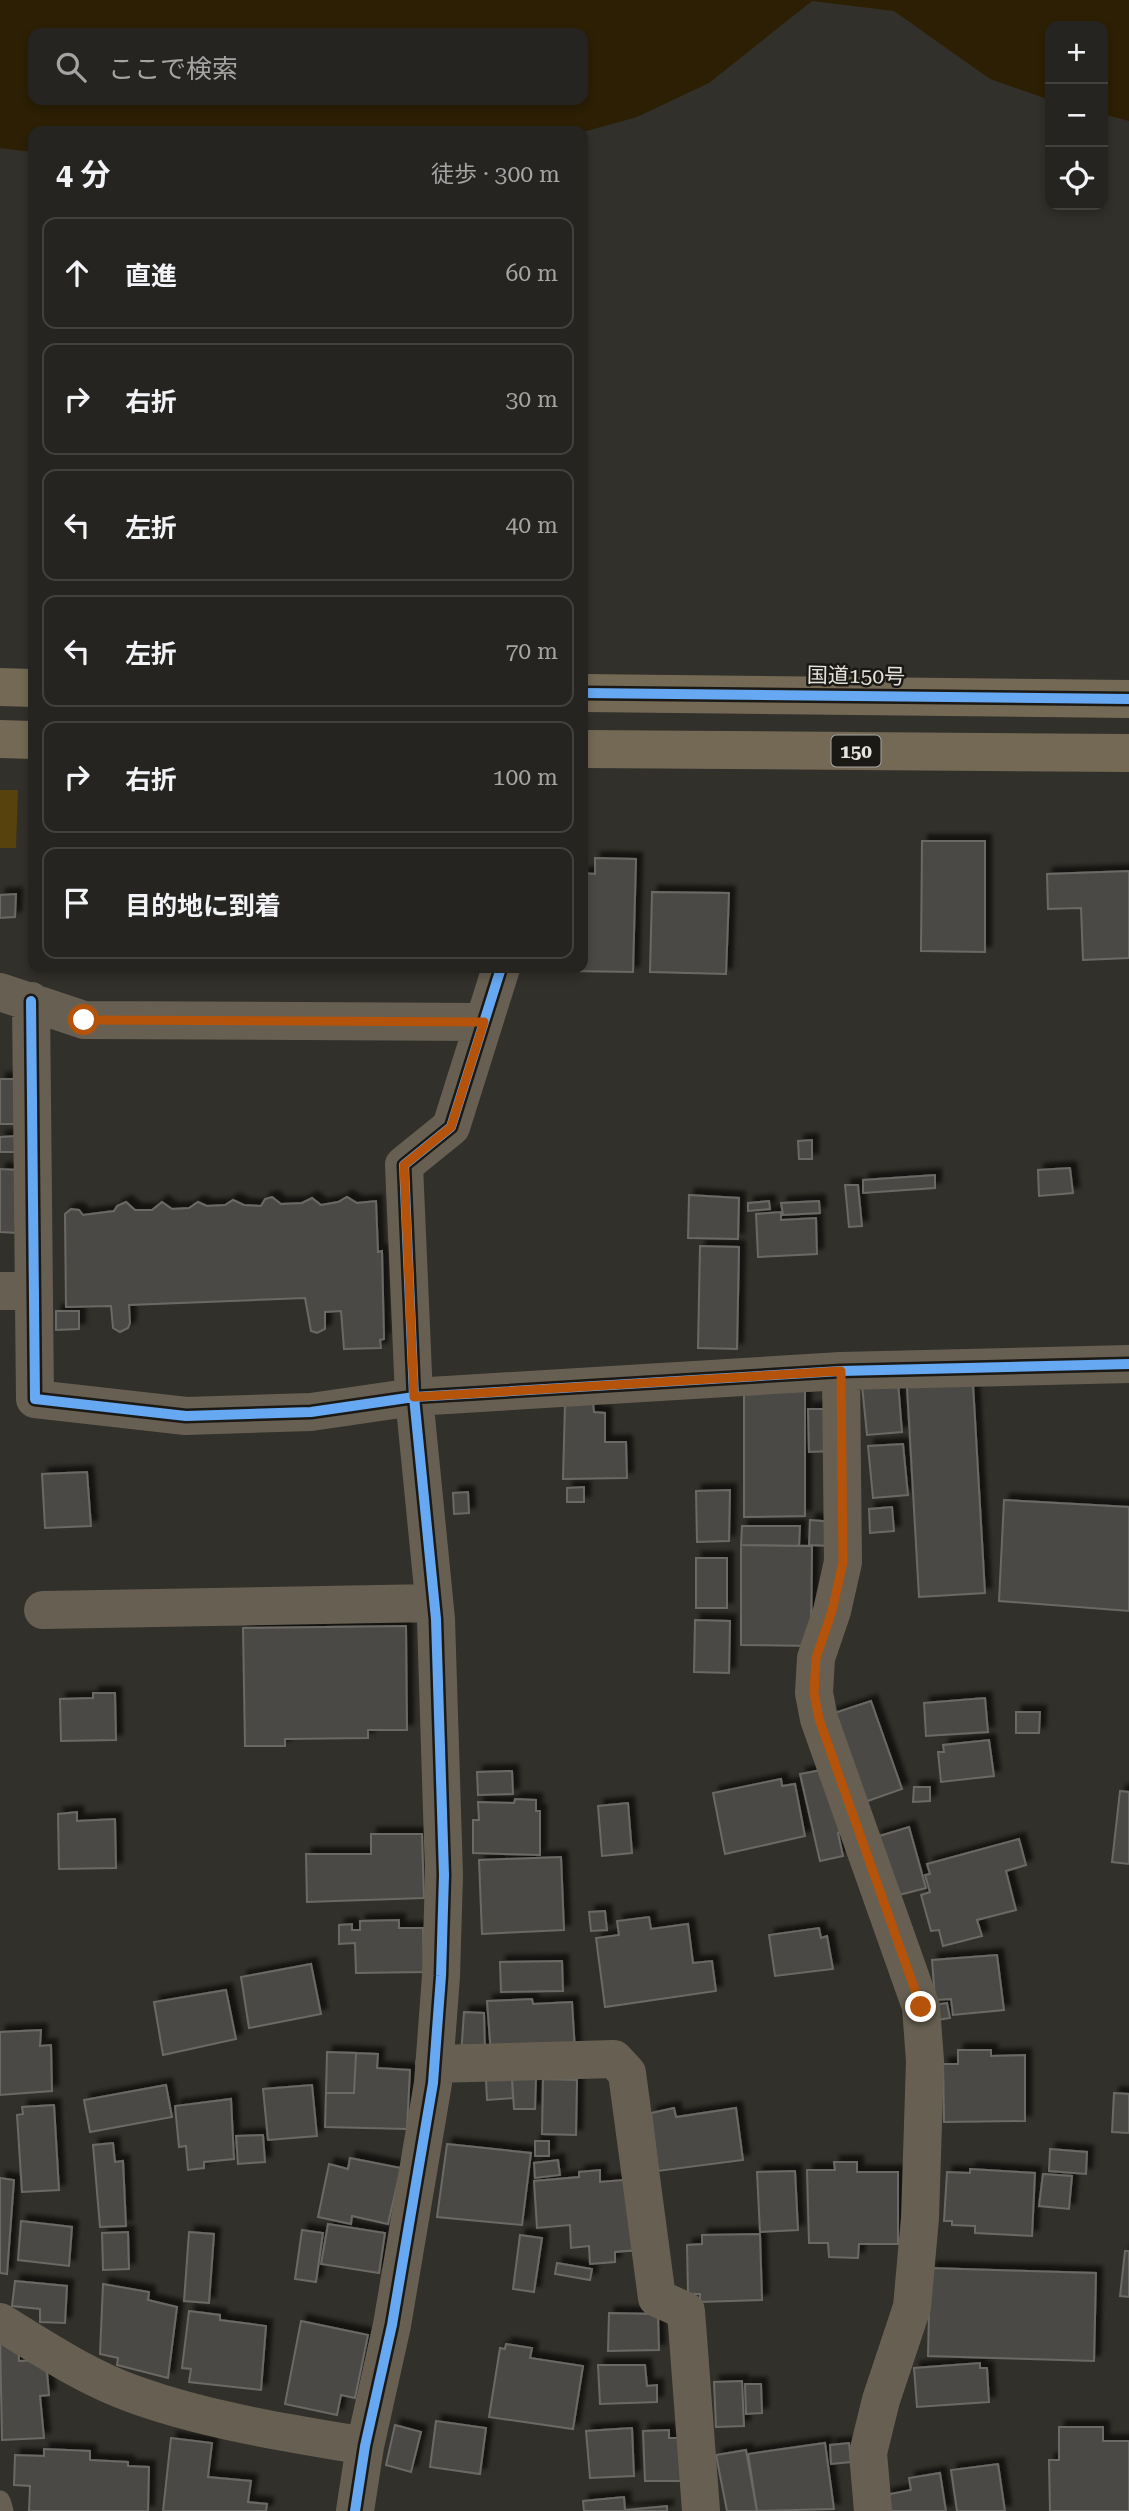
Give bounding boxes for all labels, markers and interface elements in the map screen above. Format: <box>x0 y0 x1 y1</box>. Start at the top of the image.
map controls <box>1045 21 1108 210</box>
button: + <box>1045 21 1108 84</box>
search box <box>28 28 588 105</box>
icon: search <box>52 48 90 86</box>
text: ここで検索 <box>108 54 238 84</box>
button: − <box>1045 84 1108 147</box>
button: locate <box>1045 147 1108 210</box>
text: 4 分 <box>56 157 110 192</box>
text: 徒歩 · 300 m <box>431 161 560 188</box>
icon: ahead <box>58 254 96 292</box>
text: 60 m <box>505 260 558 287</box>
text: 直進 <box>125 261 177 291</box>
icon: right <box>58 380 96 418</box>
text: 30 m <box>505 386 558 413</box>
text: 右折 <box>125 387 177 417</box>
icon: left <box>58 506 96 544</box>
text: 40 m <box>505 512 558 539</box>
text: 左折 <box>125 513 177 543</box>
icon: left <box>58 632 96 670</box>
text: 70 m <box>505 638 558 665</box>
text: 左折 <box>125 639 177 669</box>
street label: 国道150号 <box>807 663 905 689</box>
road number: 150 <box>832 736 880 766</box>
icon: right <box>58 758 96 796</box>
text: 100 m <box>493 764 558 791</box>
text: 右折 <box>125 765 177 795</box>
icon: arrive <box>58 884 96 922</box>
text: 目的地に到着 <box>125 891 281 921</box>
route start <box>68 1004 99 1035</box>
route end <box>905 1991 936 2022</box>

